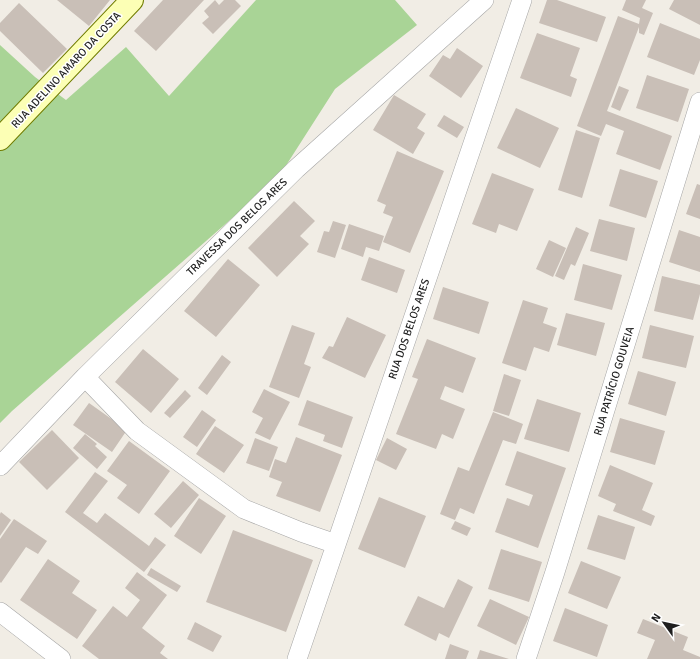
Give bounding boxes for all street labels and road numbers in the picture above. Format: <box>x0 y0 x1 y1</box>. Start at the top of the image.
street label: RUA ADELINO AMARO DA COSTA <box>9 9 124 131</box>
street label: TRAVESSA DOS BELOS ARES <box>184 176 290 278</box>
street label: RUA DOS BELOS ARES <box>386 277 432 381</box>
street label: RUA PATRÍCIO GOUVEIA <box>590 324 637 437</box>

